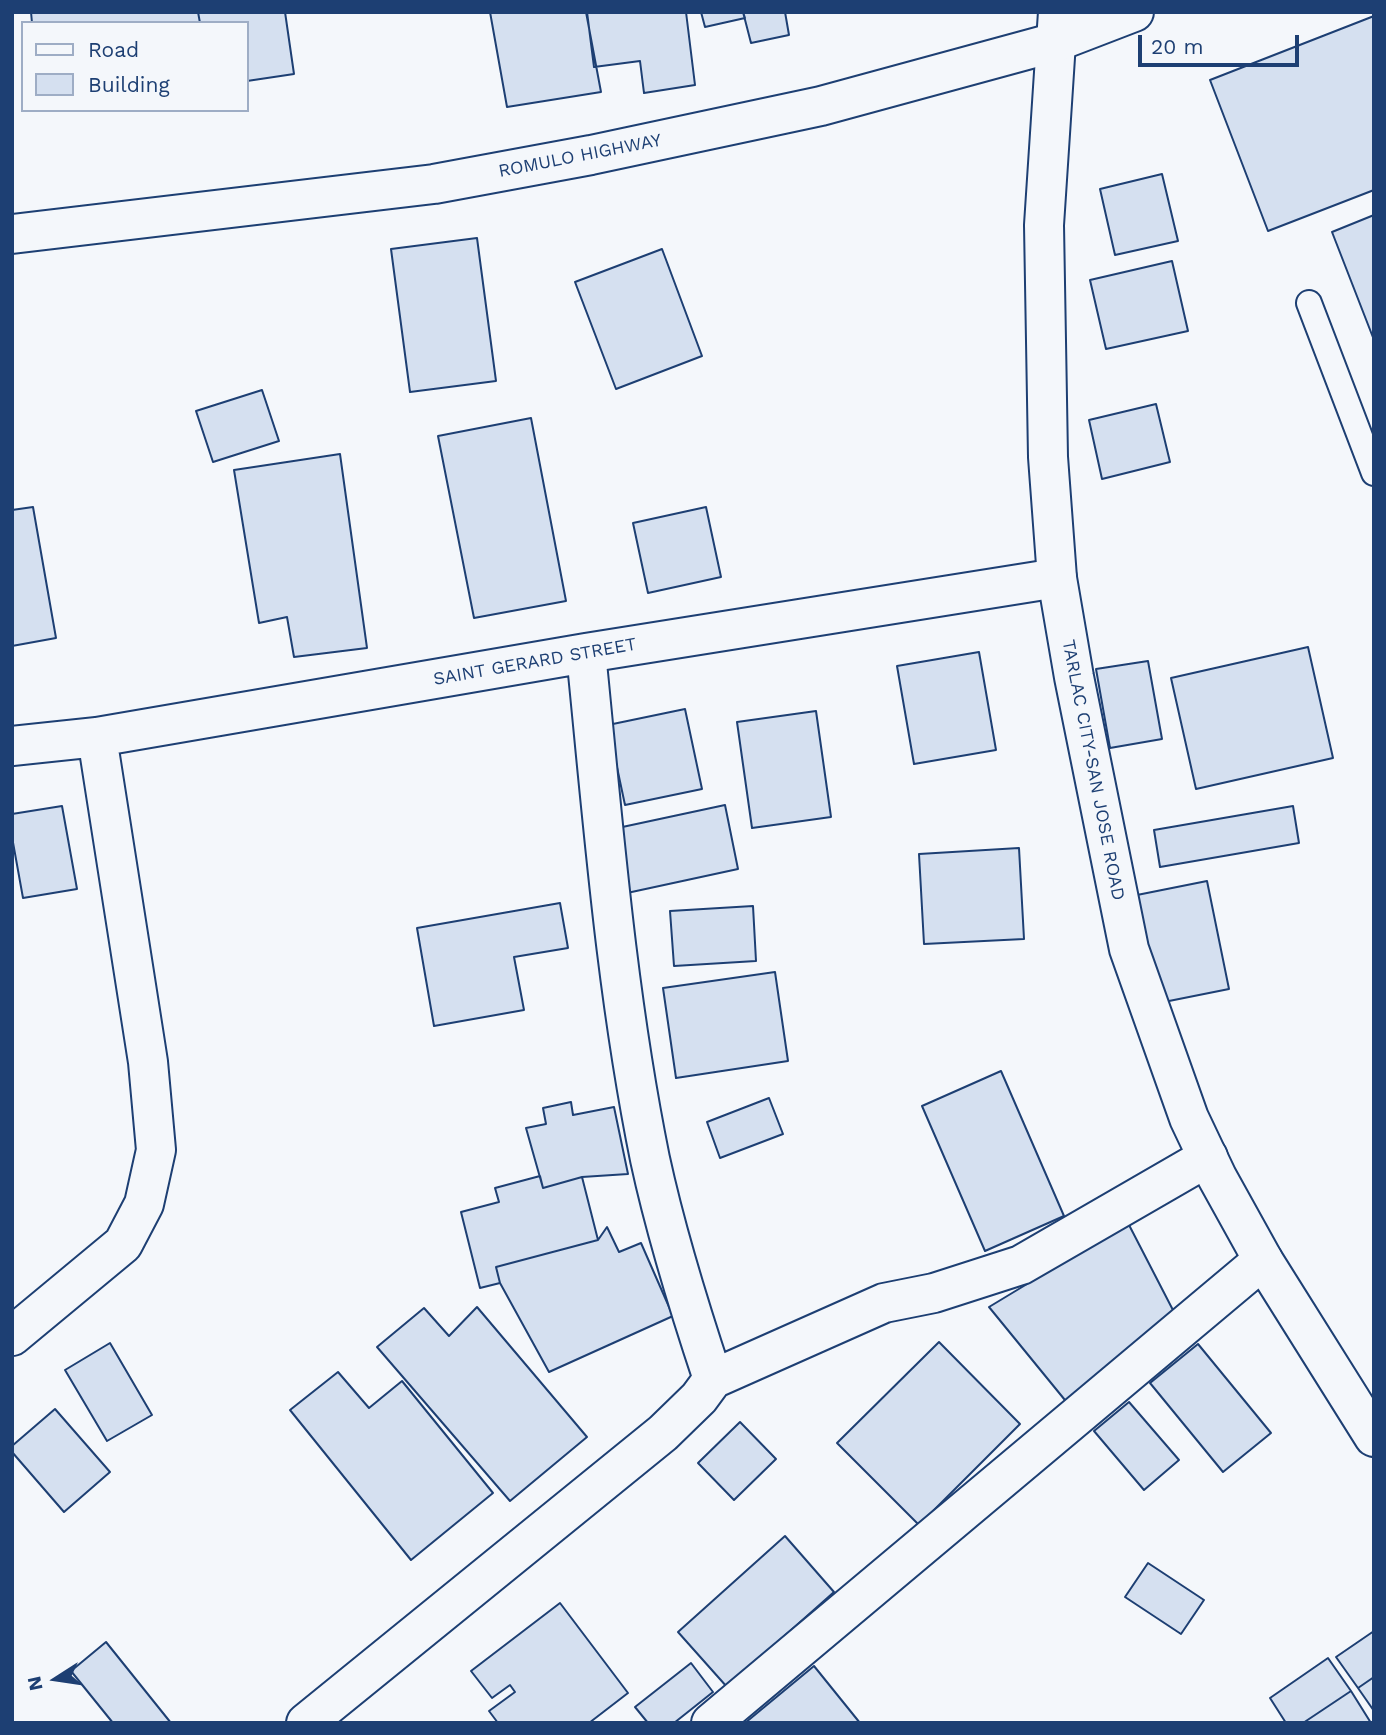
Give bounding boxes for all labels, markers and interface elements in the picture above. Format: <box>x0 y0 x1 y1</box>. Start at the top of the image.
legend <box>21 21 248 112</box>
scale bar <box>1141 21 1302 65</box>
text: 20 m <box>1151 34 1203 59</box>
text: Road <box>88 37 139 62</box>
text: Building <box>88 72 170 97</box>
street label: ROMULO HIGHWAY <box>497 130 663 182</box>
street label: SAINT GERARD STREET <box>432 633 638 691</box>
street label: TARLAC CITY-SAN JOSE ROAD <box>1057 638 1129 902</box>
north arrow <box>21 1644 91 1714</box>
text: N <box>22 1674 48 1693</box>

